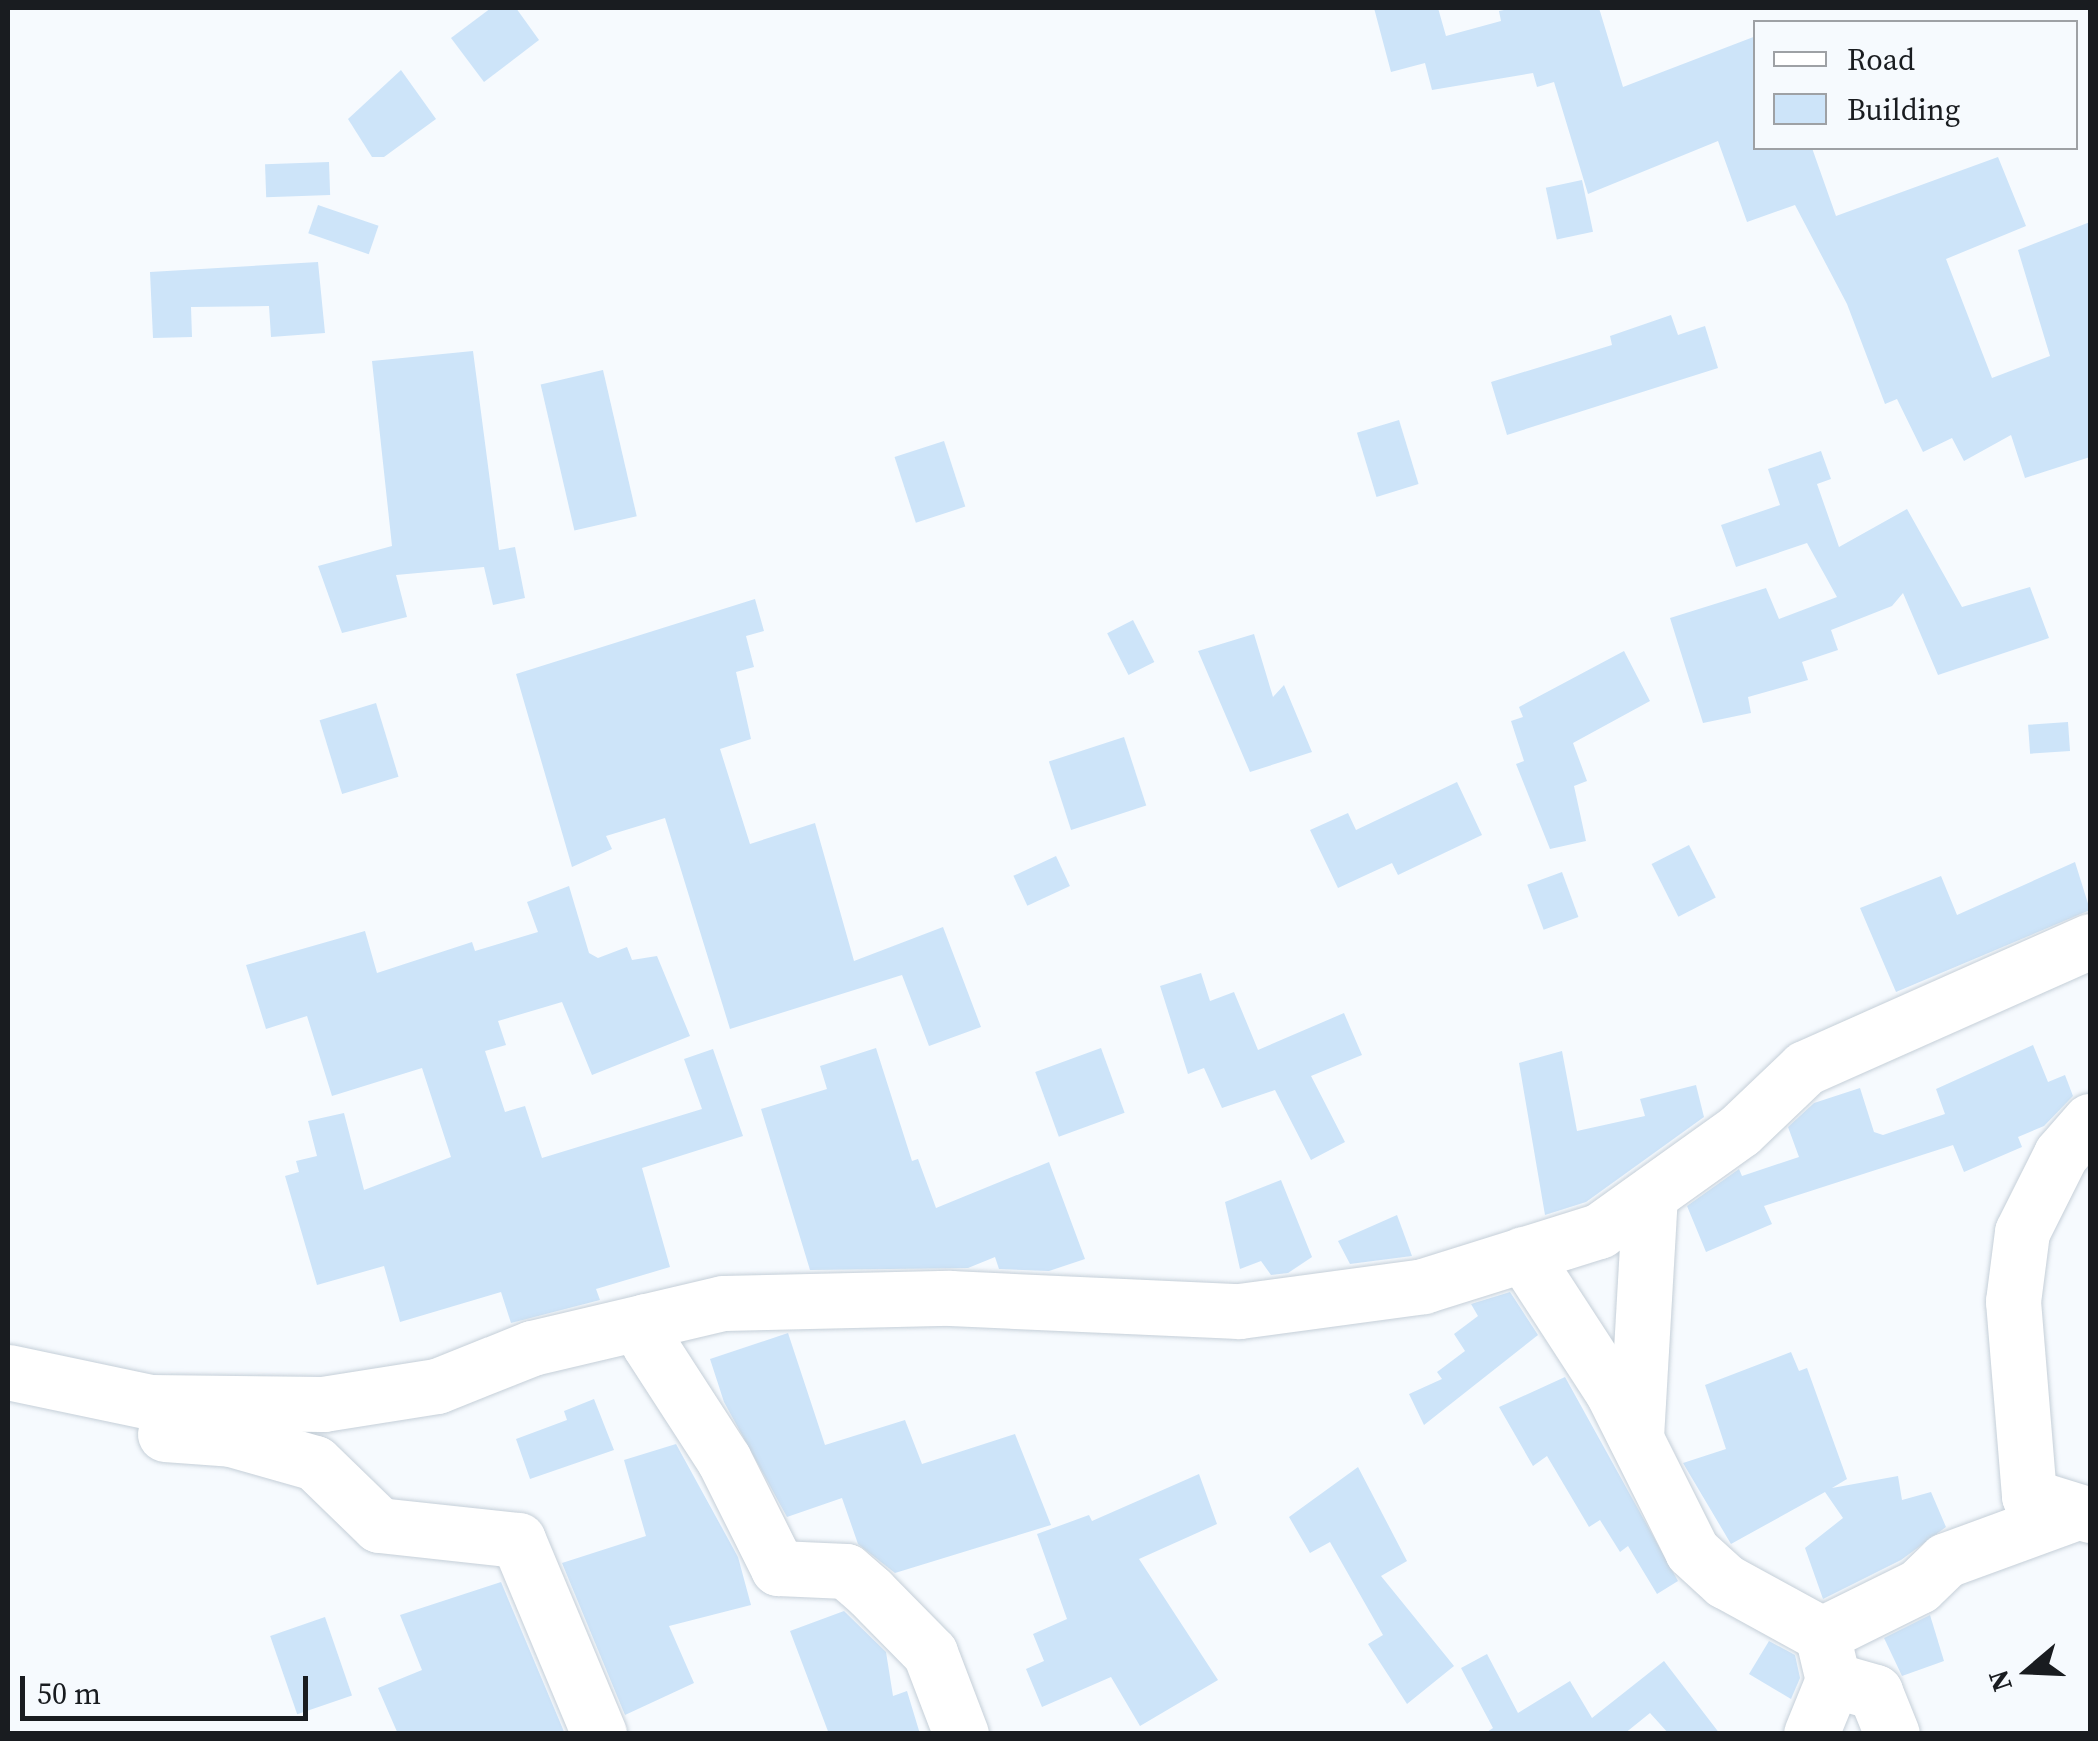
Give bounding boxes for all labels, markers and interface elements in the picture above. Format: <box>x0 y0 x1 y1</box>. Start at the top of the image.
legend <box>1753 20 2078 150</box>
text: Road <box>1847 39 1915 80</box>
text: Building <box>1847 89 1960 130</box>
north arrow <box>1978 1621 2078 1721</box>
scale bar <box>25 1656 312 1718</box>
text: N <box>1978 1665 2021 1697</box>
text: 50 m <box>37 1673 101 1714</box>

